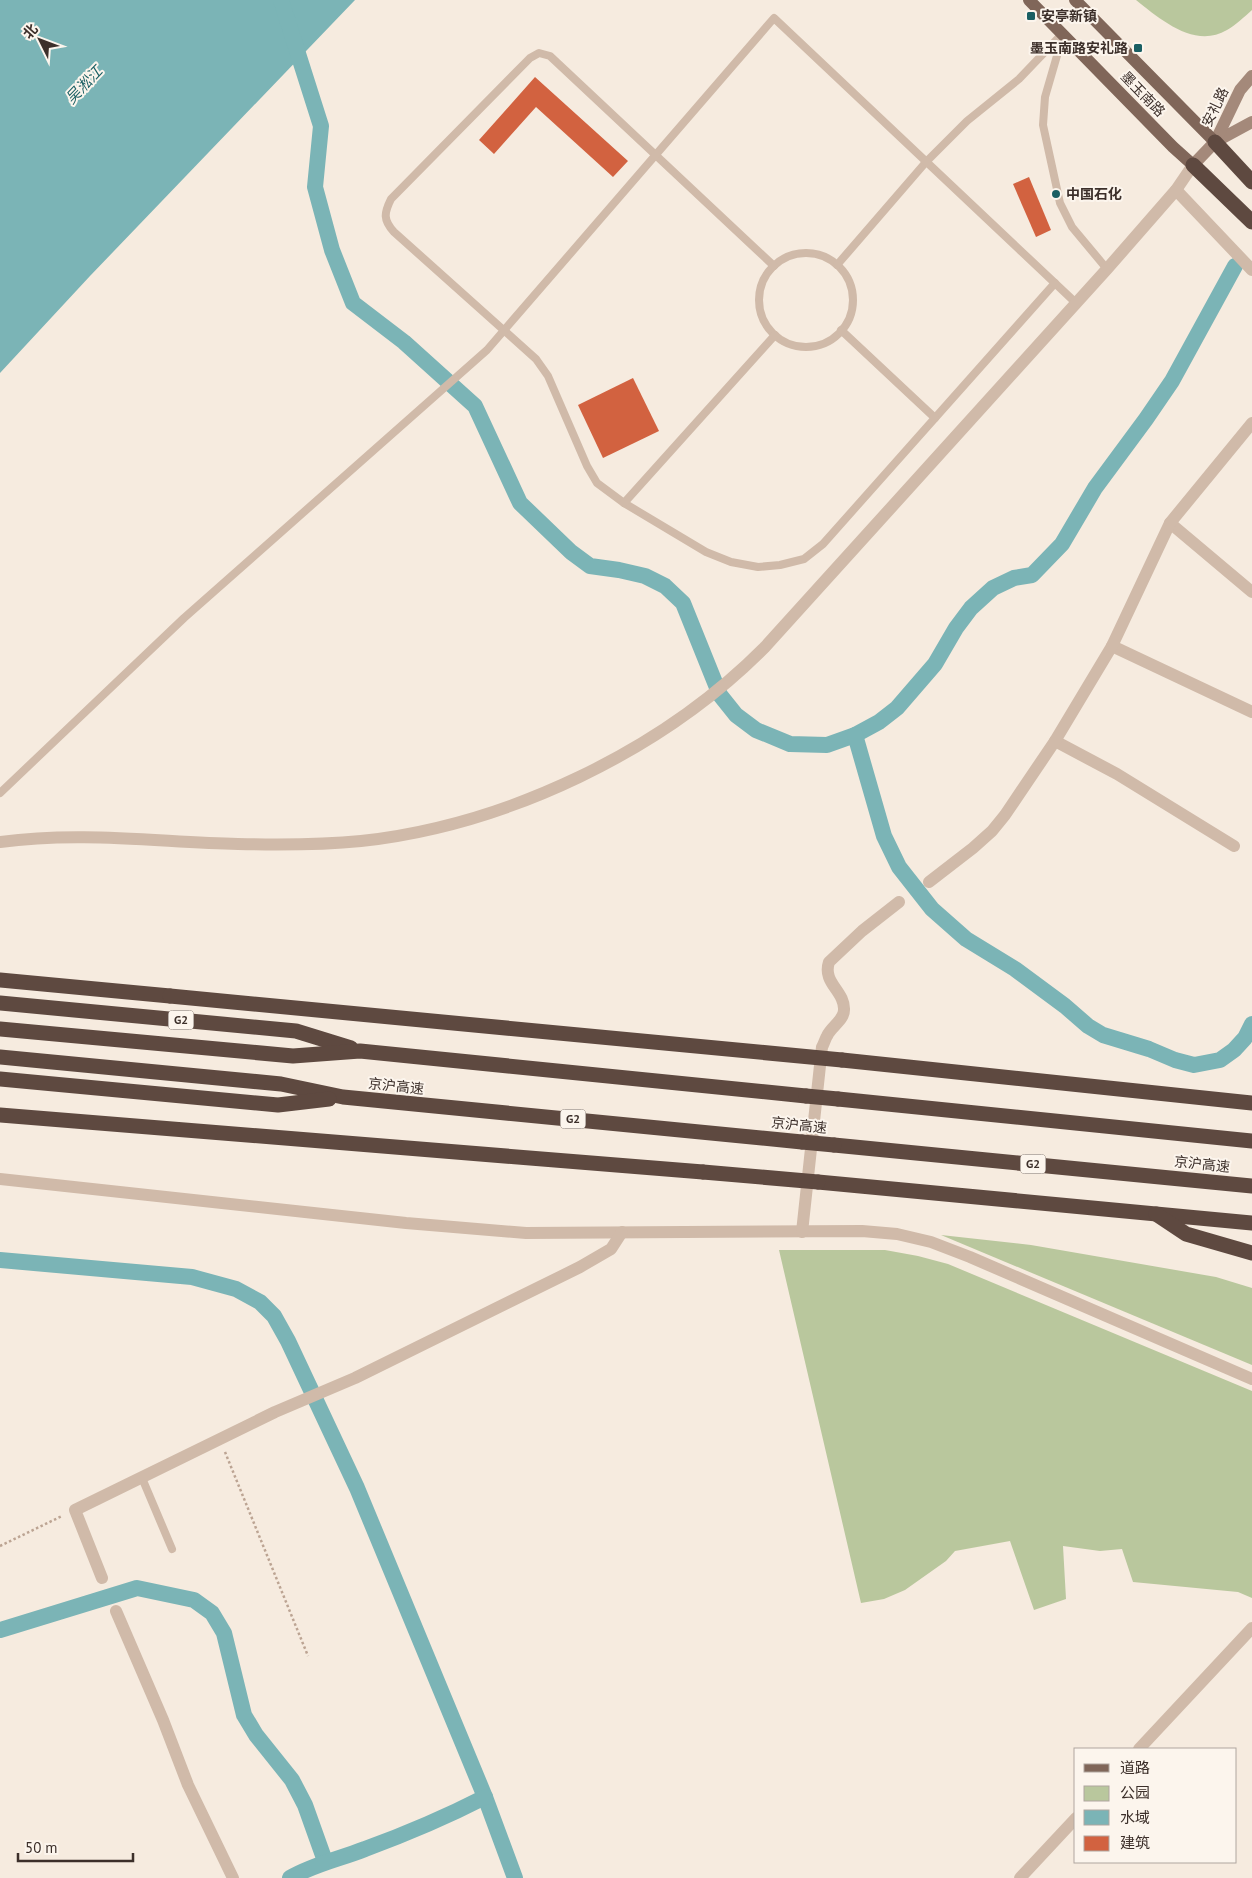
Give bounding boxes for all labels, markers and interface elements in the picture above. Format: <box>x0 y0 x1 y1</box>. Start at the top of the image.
place label: 安亭新镇 <box>1041 7 1097 25</box>
marker: 安亭新镇 <box>1025 10 1037 22</box>
north arrow <box>15 15 65 65</box>
text: 北 <box>19 20 42 43</box>
place label: 墨玉南路安礼路 <box>1030 39 1128 57</box>
marker: 墨玉南路安礼路 <box>1132 42 1144 54</box>
water label: 吴淞江 <box>61 60 107 107</box>
street label: 墨玉南路 <box>1117 68 1169 120</box>
street label: 安礼路 <box>1198 84 1232 130</box>
place label: 中国石化 <box>1066 185 1122 203</box>
marker: 中国石化 <box>1050 188 1062 200</box>
road number: G2 <box>168 1010 194 1030</box>
street label: 京沪高速 <box>367 1074 425 1098</box>
road number: G2 <box>560 1110 586 1128</box>
street label: 京沪高速 <box>770 1113 828 1137</box>
street label: 京沪高速 <box>1173 1152 1231 1176</box>
road number: G2 <box>1020 1154 1046 1174</box>
legend <box>1074 1748 1237 1863</box>
text: 道路 <box>1120 1758 1150 1777</box>
text: 公园 <box>1120 1783 1150 1802</box>
text: 水域 <box>1120 1808 1150 1827</box>
scale bar <box>18 1830 132 1862</box>
text: 建筑 <box>1120 1833 1150 1852</box>
text: 50 m <box>25 1838 58 1857</box>

